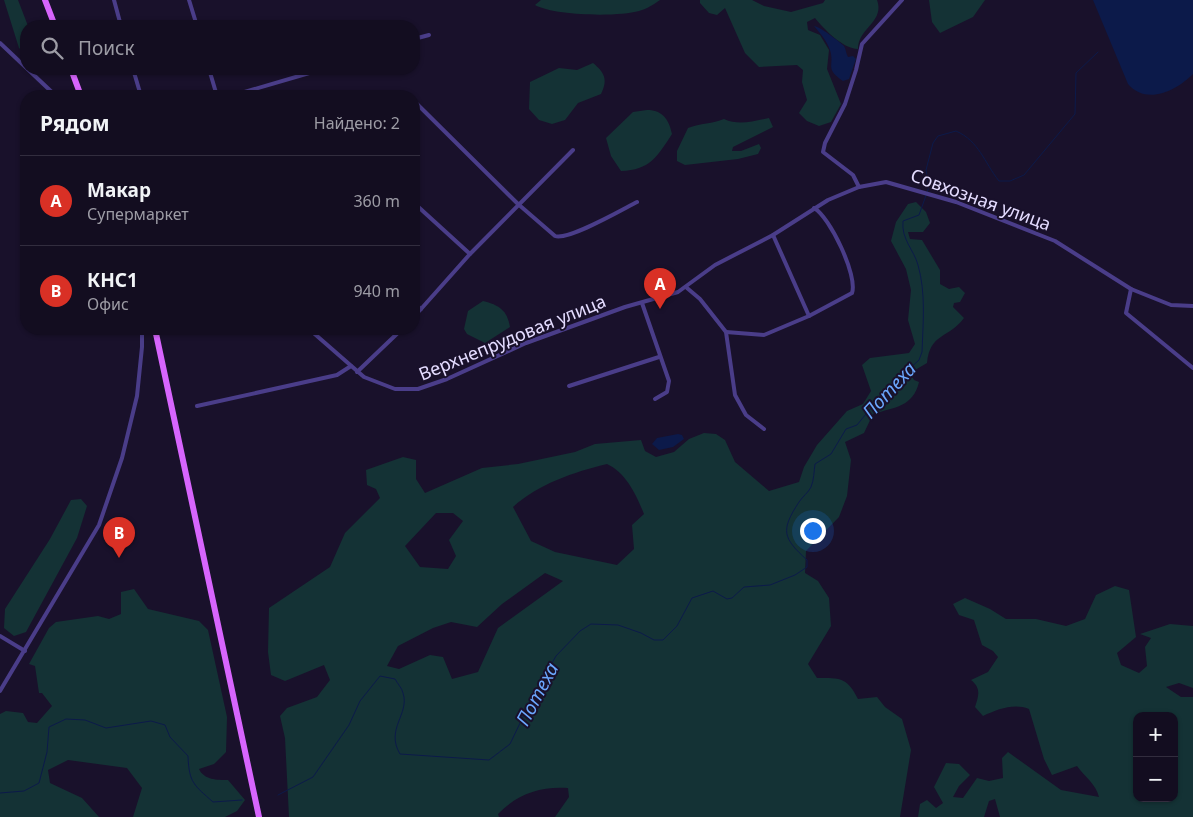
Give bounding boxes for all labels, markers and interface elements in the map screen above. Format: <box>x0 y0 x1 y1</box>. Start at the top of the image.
search box <box>20 20 420 75</box>
icon: search <box>38 34 66 62</box>
text: Поиск <box>78 35 134 61</box>
text: Рядом <box>40 109 110 137</box>
text: Найдено: 2 <box>314 112 400 134</box>
street label: Совхозная улица <box>908 163 1054 235</box>
text: Макар <box>87 177 151 203</box>
text: A <box>50 190 62 212</box>
text: 360 m <box>353 190 400 212</box>
text: Супермаркет <box>87 203 189 225</box>
text: КНС1 <box>87 267 138 293</box>
pin: A <box>644 268 676 309</box>
text: B <box>51 280 61 302</box>
text: 940 m <box>353 280 400 302</box>
street label: Верхнепрудовая улица <box>415 288 609 386</box>
text: Офис <box>87 293 129 315</box>
water label: Потеха <box>856 356 922 424</box>
pin: B <box>103 517 135 558</box>
your location <box>800 518 826 544</box>
water label: Потеха <box>510 658 565 730</box>
map controls <box>1133 712 1178 802</box>
button: + <box>1133 712 1178 757</box>
button: − <box>1133 757 1178 802</box>

